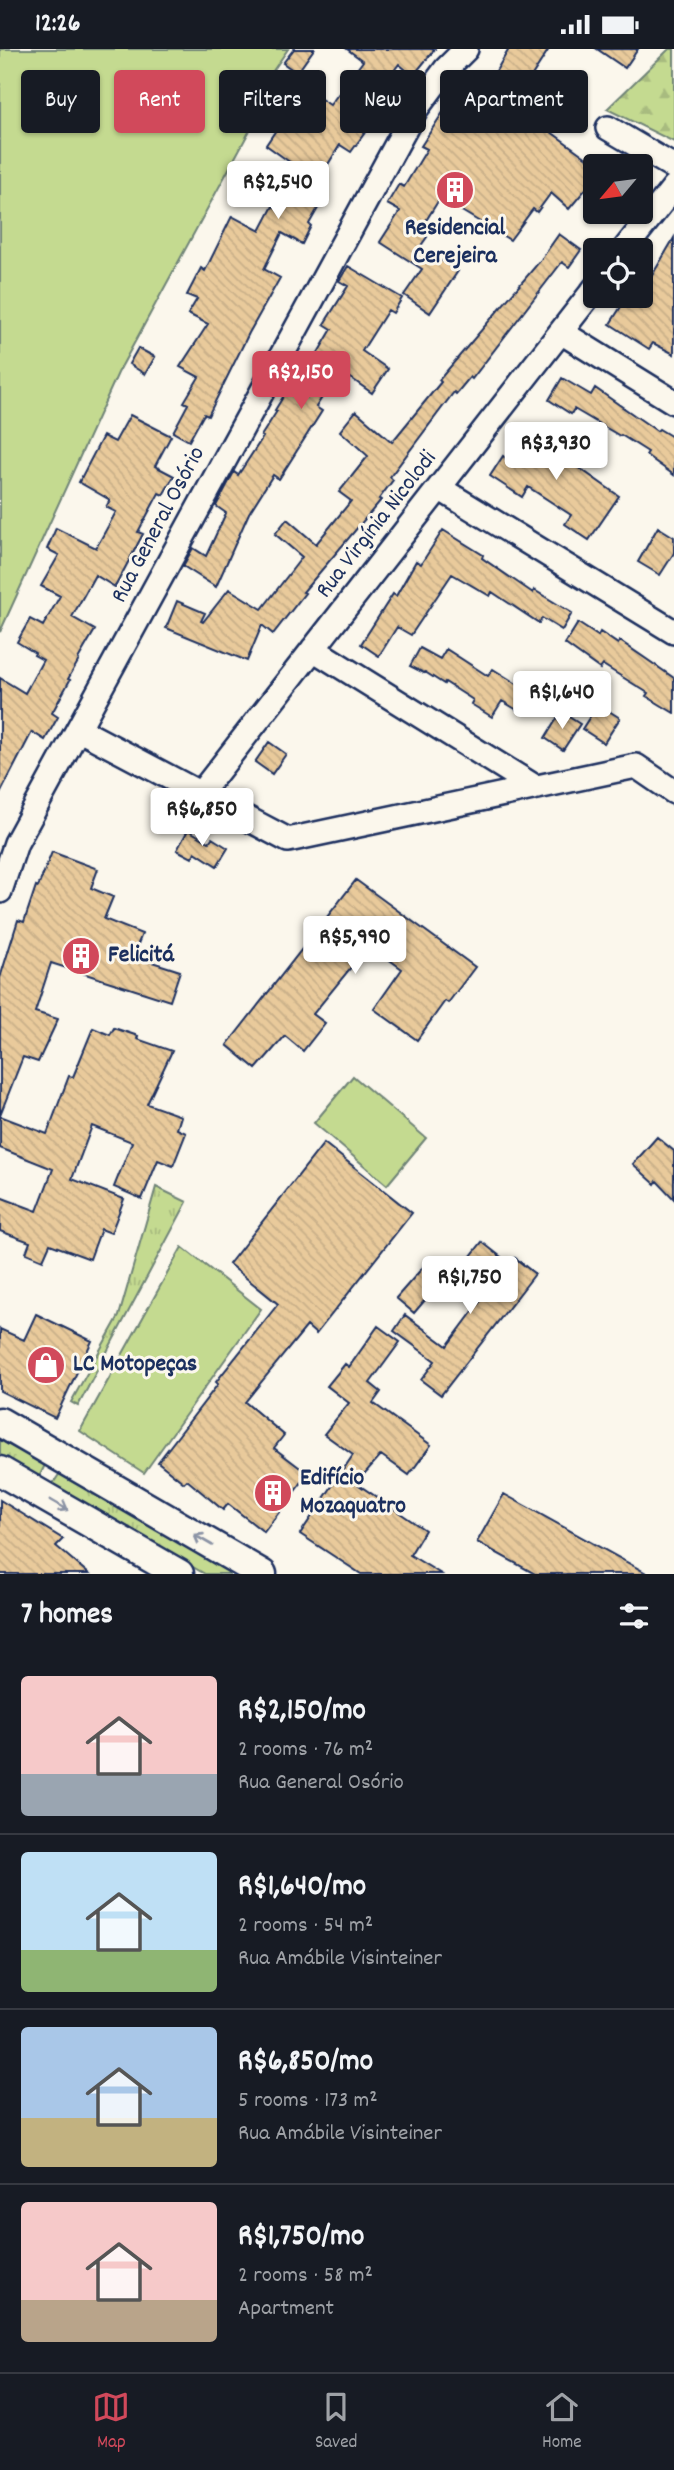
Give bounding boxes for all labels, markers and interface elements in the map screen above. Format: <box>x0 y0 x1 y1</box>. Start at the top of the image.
text: 12:26 <box>35 6 80 43</box>
chip: Buy <box>21 70 100 133</box>
chip: Rent <box>114 70 205 133</box>
chip: Filters <box>219 70 326 133</box>
chip: New <box>340 70 426 133</box>
chip: Apartment <box>440 70 588 133</box>
north arrow <box>583 154 653 224</box>
map controls <box>583 154 653 308</box>
pin: R$2,540 <box>213 162 343 221</box>
text: R$2,540 <box>243 167 313 200</box>
building icon: Residencial Cerejeira <box>434 169 476 211</box>
place label: Residencial Cerejeira <box>405 212 506 274</box>
button: locate <box>583 238 653 308</box>
pin: R$2,150 <box>236 351 366 411</box>
text: R$2,150 <box>268 357 334 390</box>
pin: R$3,930 <box>491 423 621 482</box>
text: R$3,930 <box>521 428 591 461</box>
street label: Rua General Osório <box>103 441 215 609</box>
street label: Rua Virgínia Nicolodi <box>308 444 446 606</box>
pin: R$1,640 <box>497 671 627 731</box>
text: R$1,640 <box>529 677 595 710</box>
pin: R$6,850 <box>137 789 267 848</box>
text: R$6,850 <box>167 794 237 827</box>
pin: R$5,990 <box>290 916 420 976</box>
text: R$5,990 <box>319 922 391 955</box>
building icon: Felicitá <box>60 935 102 977</box>
place label: Felicitá <box>108 939 175 973</box>
pin: R$1,750 <box>405 1257 535 1316</box>
text: R$1,750 <box>438 1262 502 1295</box>
shop icon: LC Motopeças <box>25 1344 67 1386</box>
place label: LC Motopeças <box>73 1348 197 1382</box>
place label: Edifício Mozaquatro <box>300 1462 406 1524</box>
building icon: Edifício Mozaquatro <box>252 1472 294 1514</box>
one-way arrow <box>49 1498 69 1512</box>
one-way arrow <box>194 1532 214 1546</box>
text: 7 homes <box>21 1595 113 1638</box>
icon: filters <box>615 1597 653 1635</box>
text: R$2,150/mo <box>238 1691 366 1734</box>
icon: home <box>77 1704 161 1788</box>
text: 2 rooms · 76 m² <box>238 1734 373 1767</box>
text: Rua General Osório <box>238 1767 404 1800</box>
text: R$1,640/mo <box>238 1867 366 1910</box>
icon: home <box>77 1880 161 1964</box>
text: 2 rooms · 54 m² <box>238 1910 373 1943</box>
text: Rua Amábile Visinteiner <box>238 1943 442 1976</box>
text: R$6,850/mo <box>238 2042 373 2085</box>
icon: home <box>77 2055 161 2139</box>
text: 5 rooms · 173 m² <box>238 2085 378 2118</box>
text: Rua Amábile Visinteiner <box>238 2118 442 2151</box>
text: R$1,750/mo <box>238 2217 364 2260</box>
icon: home <box>77 2230 161 2314</box>
text: 2 rooms · 58 m² <box>238 2260 373 2293</box>
text: Apartment <box>238 2293 334 2326</box>
tab: Map <box>92 2388 130 2457</box>
tab: Saved <box>315 2388 357 2457</box>
tab: Home <box>542 2388 582 2457</box>

